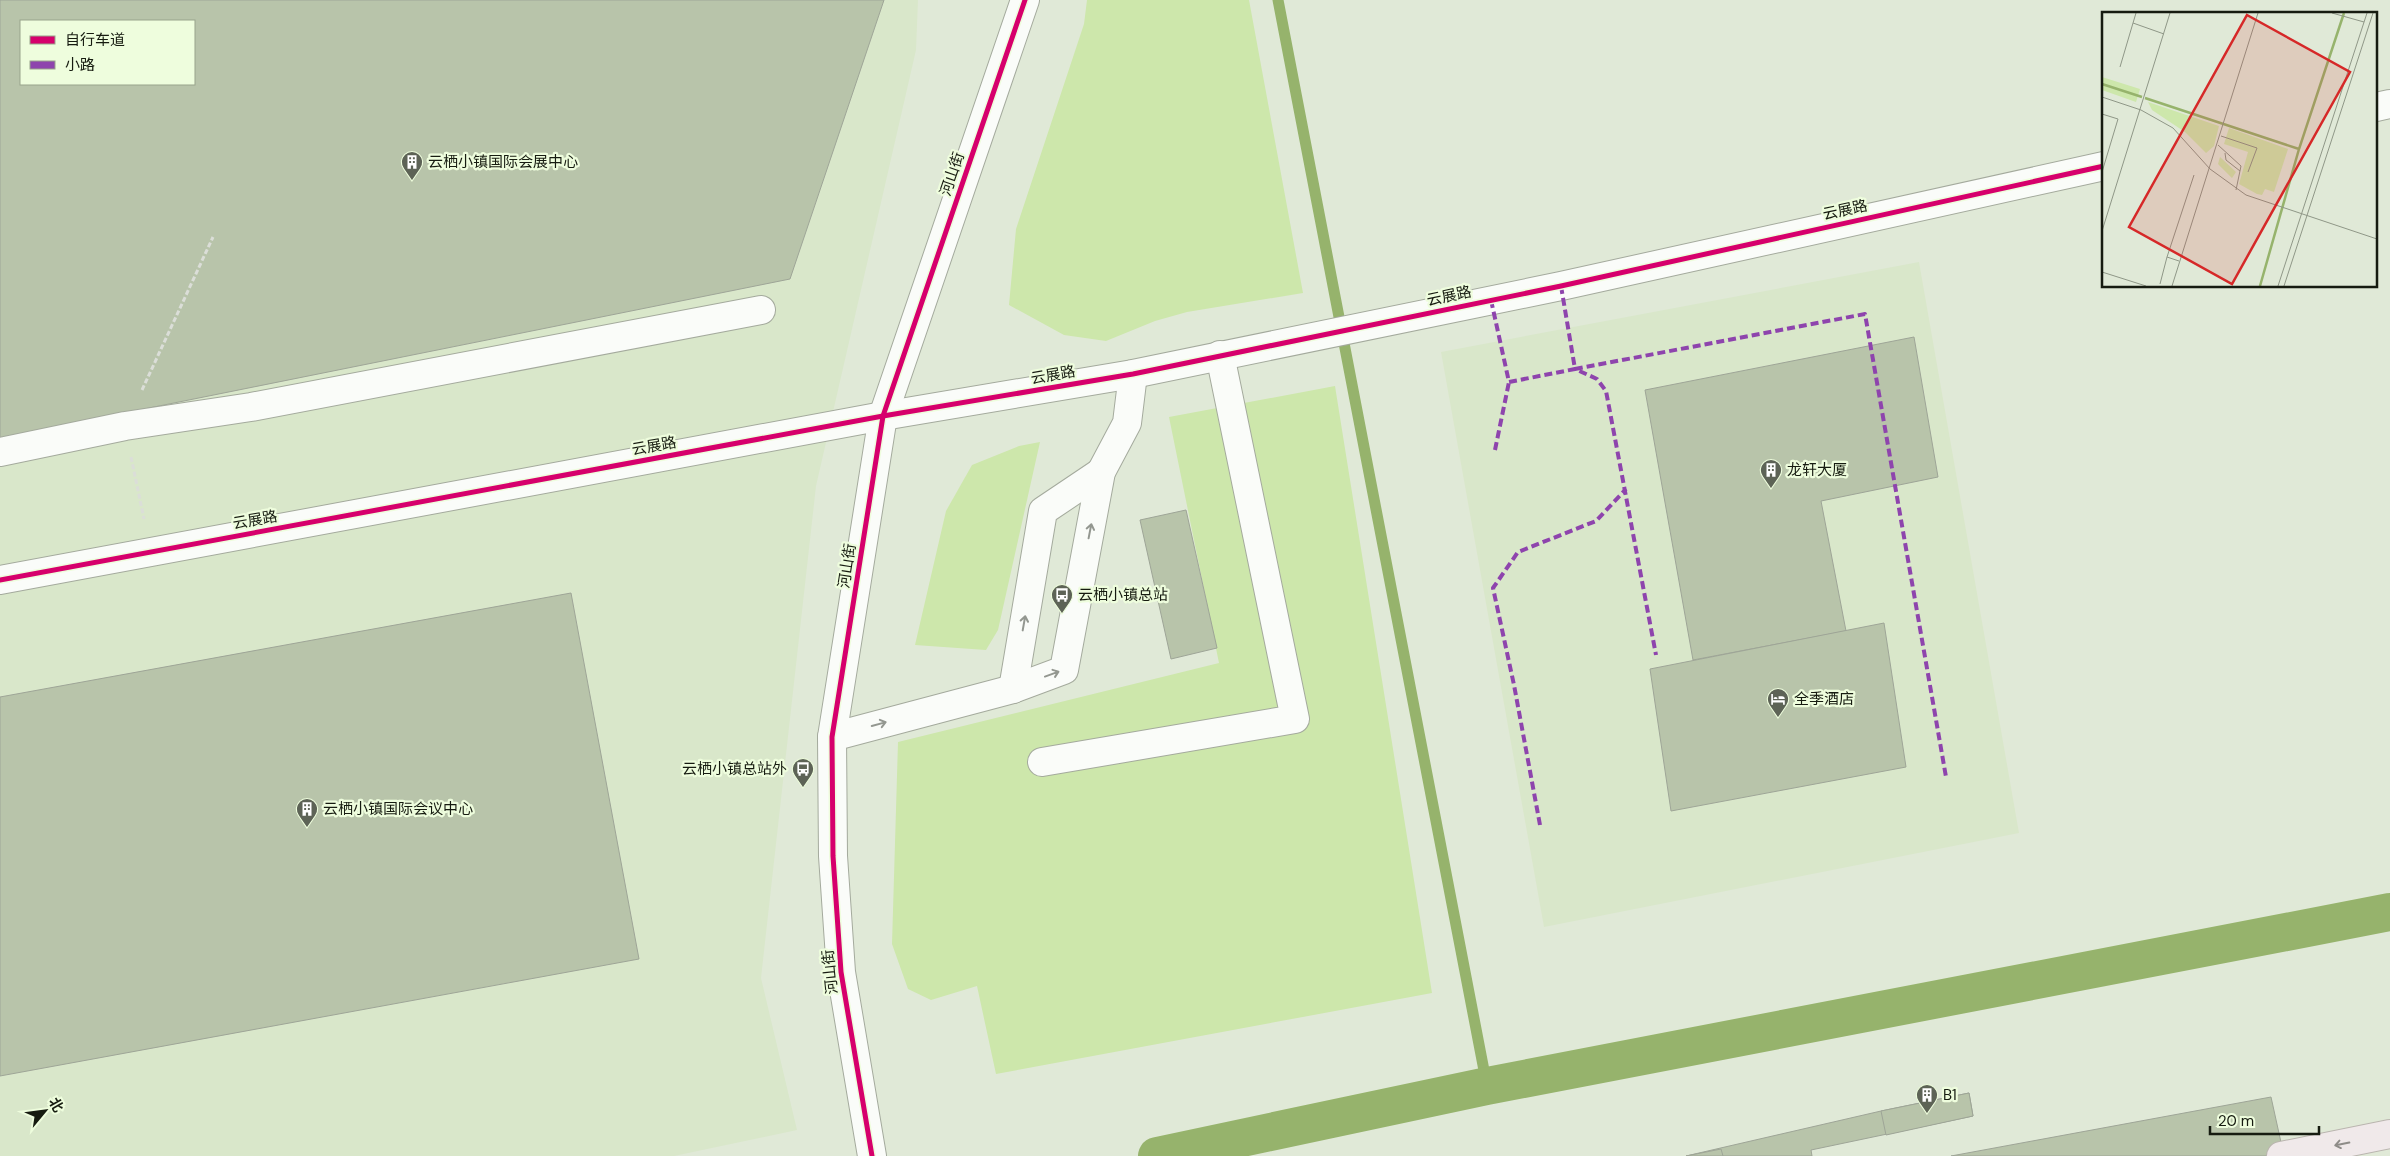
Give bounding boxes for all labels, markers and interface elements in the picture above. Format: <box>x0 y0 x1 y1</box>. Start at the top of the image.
inset map <box>2102 12 2378 288</box>
legend <box>20 20 195 85</box>
text: 自行车道 <box>65 30 125 50</box>
text: 小路 <box>65 55 95 75</box>
street label: 河山街 <box>935 149 969 199</box>
building icon: 云栖小镇国际会展中心 <box>400 150 424 181</box>
place label: 云栖小镇国际会展中心 <box>428 152 578 172</box>
street label: 云展路 <box>1821 196 1869 224</box>
street label: 云展路 <box>1425 282 1473 310</box>
street label: 云展路 <box>1029 361 1077 389</box>
street label: 云展路 <box>630 432 678 460</box>
building icon: 龙轩大厦 <box>1759 458 1783 489</box>
place label: 龙轩大厦 <box>1787 460 1847 480</box>
street label: 云展路 <box>231 506 279 534</box>
one-way arrow <box>1086 524 1096 540</box>
street label: 河山街 <box>834 542 860 590</box>
bus stop icon: 云栖小镇总站 <box>1050 583 1074 614</box>
place label: 云栖小镇总站 <box>1078 585 1168 605</box>
one-way arrow <box>1019 616 1029 632</box>
one-way arrow <box>1044 669 1059 678</box>
hotel icon: 全季酒店 <box>1766 687 1790 718</box>
place label: 全季酒店 <box>1794 689 1854 709</box>
one-way arrow <box>871 719 887 728</box>
bus stop icon: 云栖小镇总站外 <box>791 757 815 788</box>
place label: 云栖小镇总站外 <box>682 759 787 779</box>
building icon: 云栖小镇国际会议中心 <box>295 797 319 828</box>
place label: 云栖小镇国际会议中心 <box>323 799 473 819</box>
street label: 河山街 <box>818 949 842 995</box>
building icon: B1 <box>1915 1083 1939 1114</box>
place label: B1 <box>1943 1085 1957 1105</box>
north arrow <box>20 1086 70 1136</box>
text: 北 <box>45 1094 68 1115</box>
scale bar <box>2210 1104 2319 1136</box>
text: 20 m <box>2218 1111 2254 1131</box>
one-way arrow <box>2335 1139 2351 1149</box>

